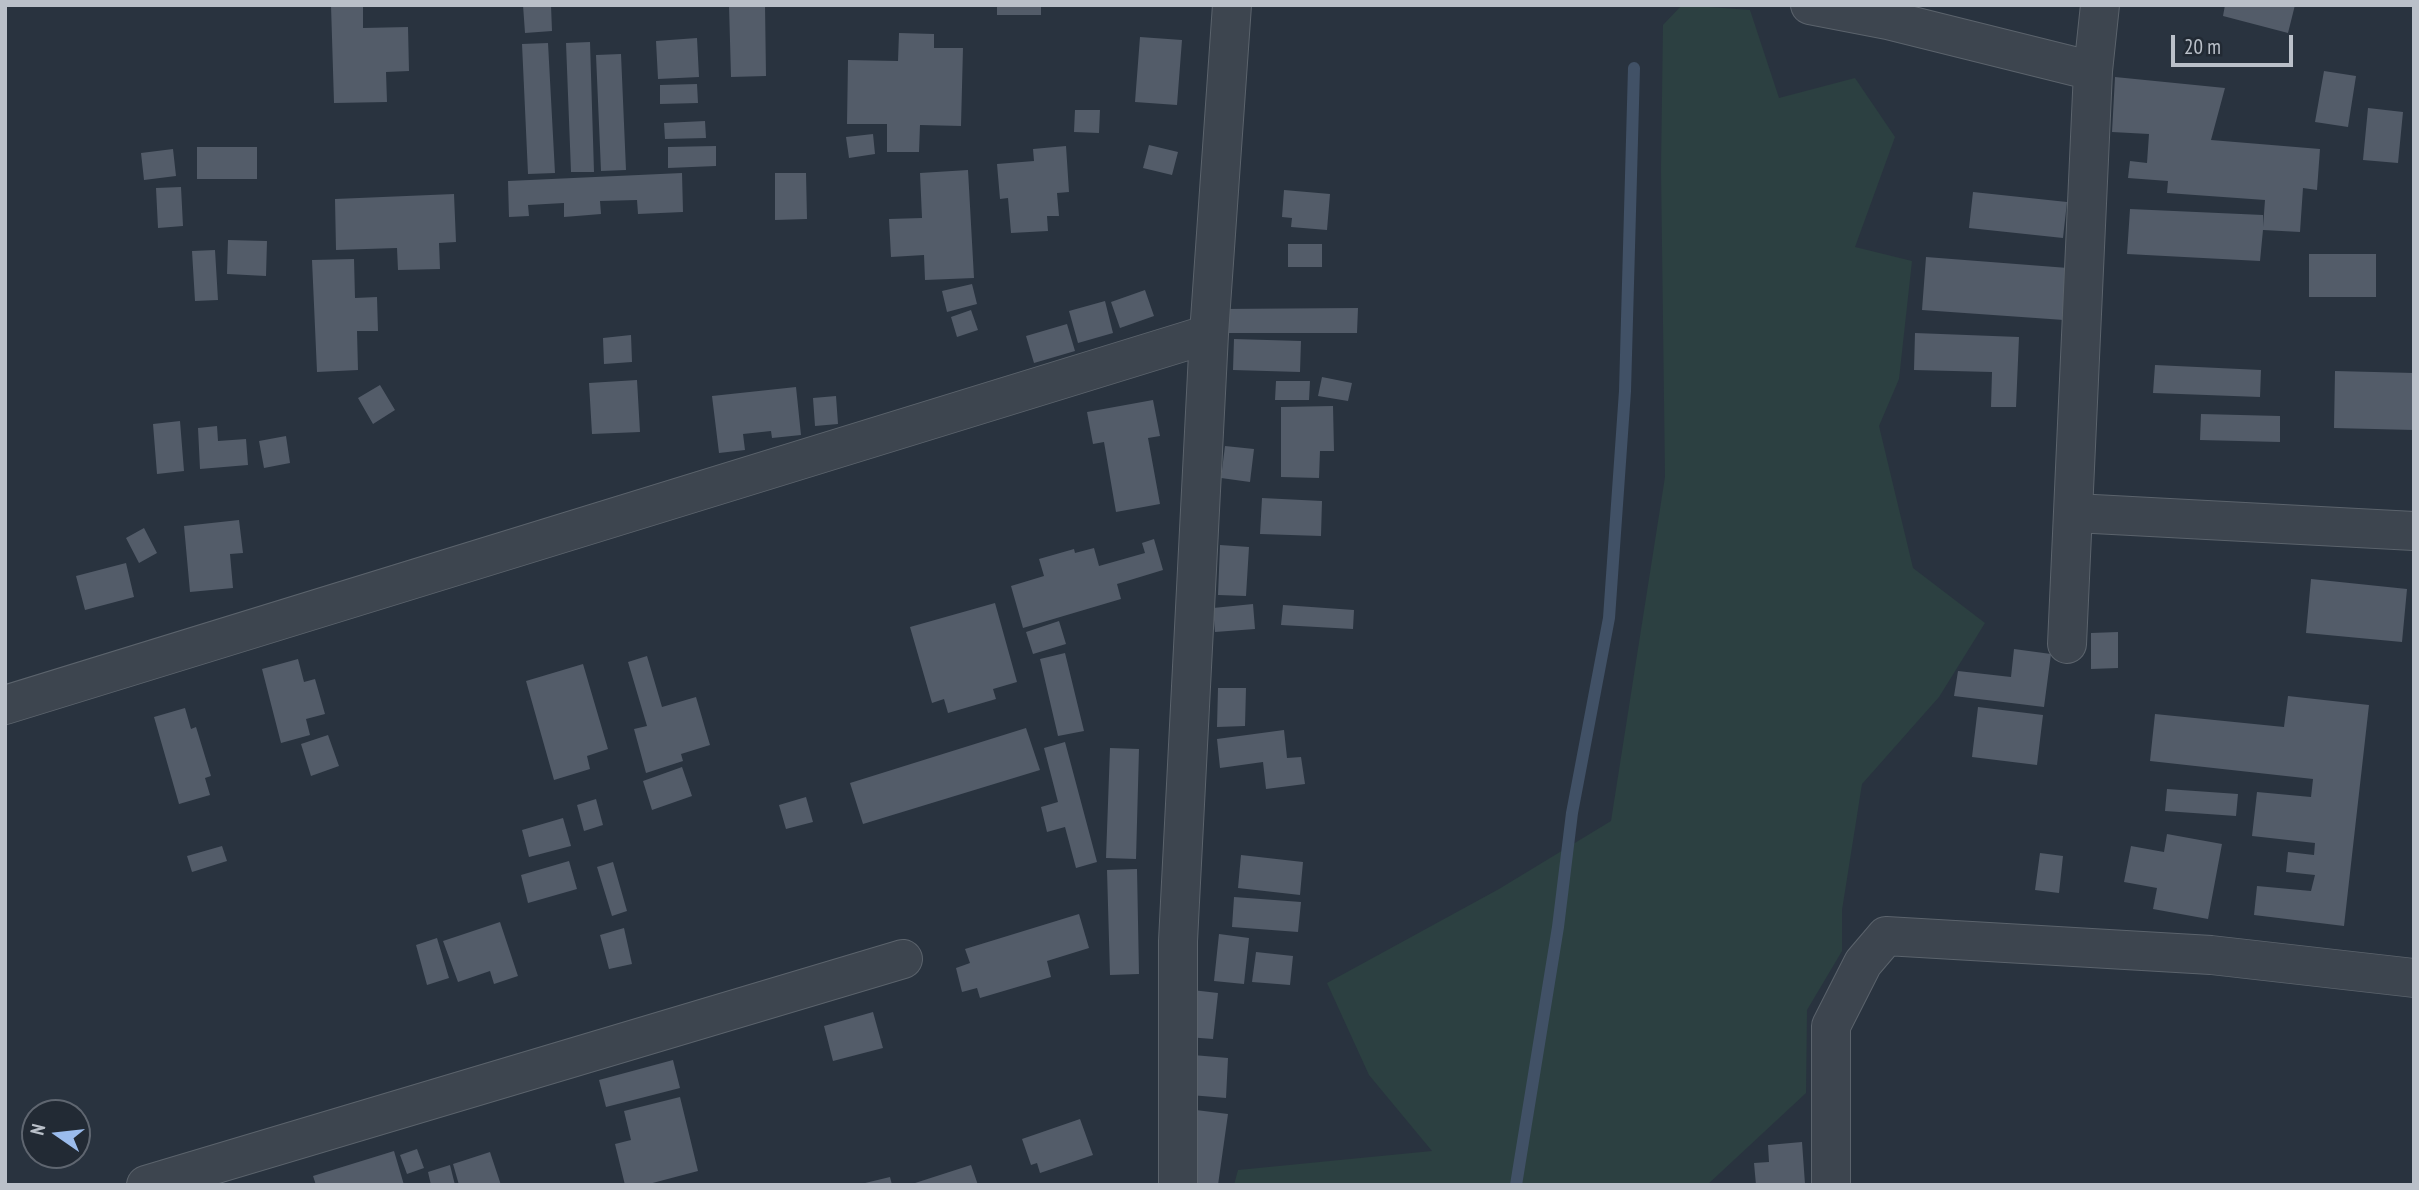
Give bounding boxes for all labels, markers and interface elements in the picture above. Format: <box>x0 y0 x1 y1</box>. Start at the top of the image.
scale bar <box>2174 21 2296 65</box>
text: 20 m <box>2184 33 2221 60</box>
north arrow <box>21 1099 91 1169</box>
text: N <box>25 1122 50 1137</box>

